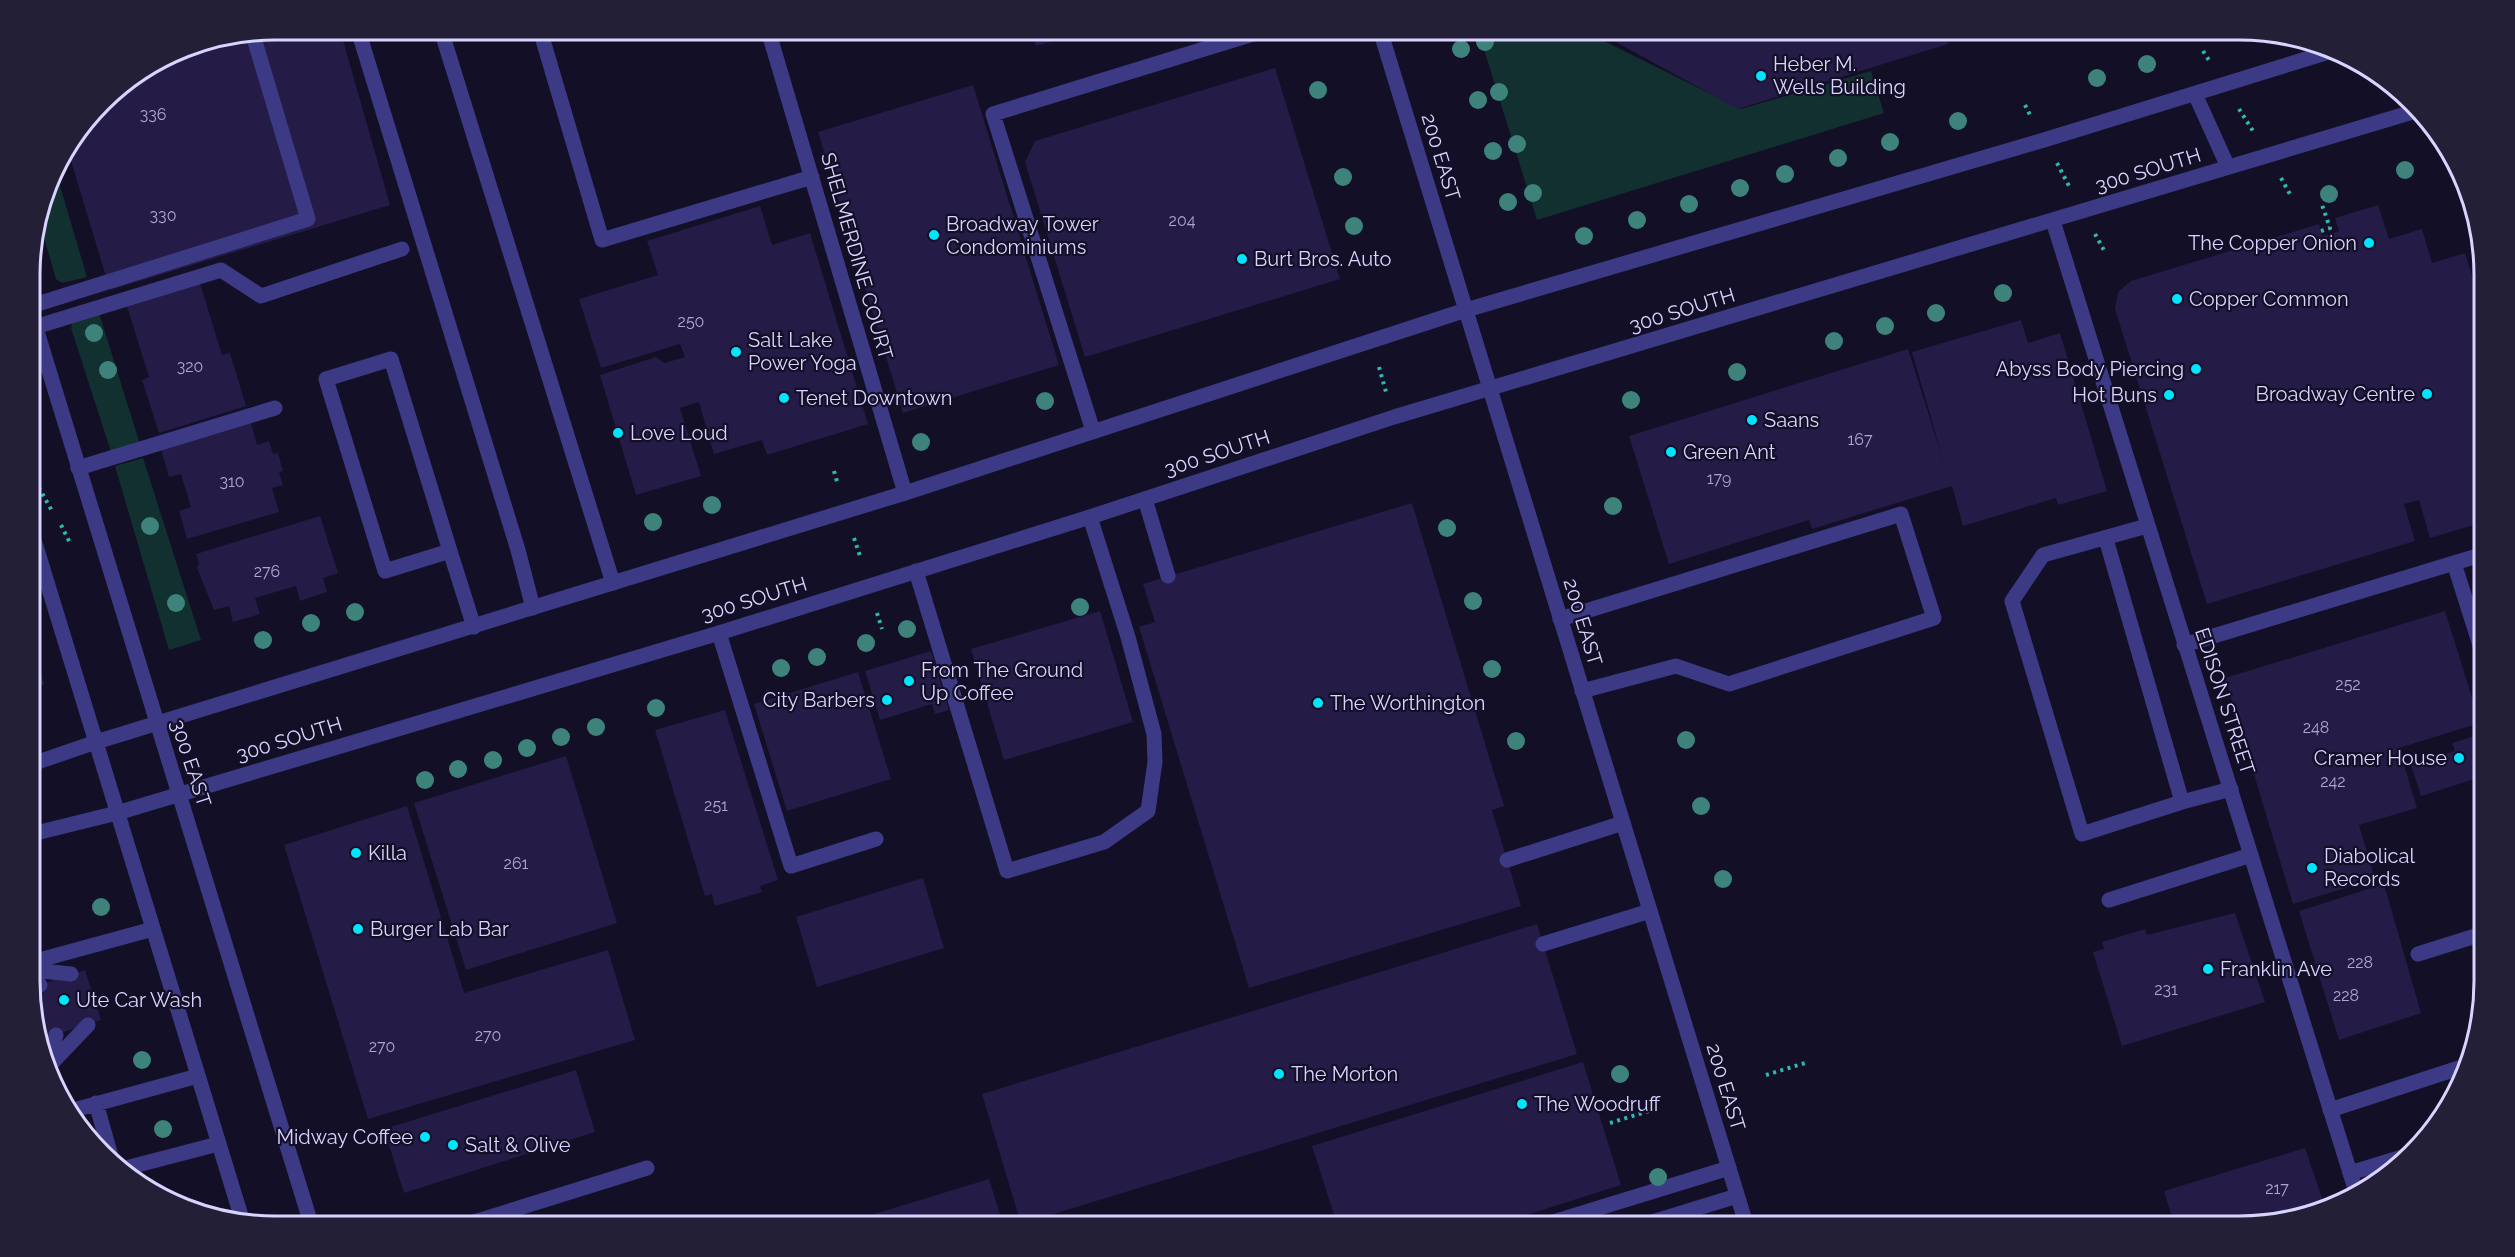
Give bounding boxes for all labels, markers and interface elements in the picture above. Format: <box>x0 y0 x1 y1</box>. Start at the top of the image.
place label: Heber M. Wells Building <box>1773 52 1906 99</box>
marker: Heber M. Wells Building <box>1754 69 1768 83</box>
house number: 336 <box>140 105 166 124</box>
street label: 200 EAST <box>1416 111 1466 203</box>
street label: 300 SOUTH <box>2092 143 2204 197</box>
street label: SHELMERDINE COURT <box>816 150 898 362</box>
house number: 330 <box>150 206 176 225</box>
house number: 204 <box>1169 211 1196 230</box>
place label: Broadway Tower Condominiums <box>946 212 1099 259</box>
marker: Broadway Tower Condominiums <box>927 228 941 242</box>
place label: The Copper Onion <box>2188 231 2357 255</box>
marker: The Copper Onion <box>2362 236 2376 250</box>
place label: Burt Bros. Auto <box>1254 247 1392 271</box>
marker: Burt Bros. Auto <box>1235 252 1249 266</box>
street label: 300 SOUTH <box>1626 283 1738 337</box>
place label: Copper Common <box>2189 287 2349 311</box>
marker: Copper Common <box>2170 292 2184 306</box>
house number: 250 <box>678 312 704 331</box>
place label: Salt Lake Power Yoga <box>748 328 857 375</box>
marker: Salt Lake Power Yoga <box>729 345 743 359</box>
house number: 320 <box>177 357 203 376</box>
place label: Abyss Body Piercing <box>1996 357 2184 381</box>
marker: Abyss Body Piercing <box>2189 362 2203 376</box>
place label: Broadway Centre <box>2256 382 2415 406</box>
place label: Hot Buns <box>2072 383 2157 407</box>
place label: Tenet Downtown <box>796 386 952 410</box>
marker: Broadway Centre <box>2420 387 2434 401</box>
marker: Hot Buns <box>2162 388 2176 402</box>
marker: Tenet Downtown <box>777 391 791 405</box>
place label: Saans <box>1764 408 1819 432</box>
marker: Saans <box>1745 413 1759 427</box>
place label: Love Loud <box>630 421 728 445</box>
street label: 300 SOUTH <box>1161 425 1273 481</box>
marker: Love Loud <box>611 426 625 440</box>
house number: 167 <box>1847 430 1873 449</box>
place label: Green Ant <box>1683 440 1776 464</box>
marker: Green Ant <box>1664 445 1678 459</box>
house number: 179 <box>1707 469 1731 488</box>
house number: 310 <box>219 472 245 491</box>
house number: 276 <box>254 562 280 581</box>
street label: 300 SOUTH <box>698 572 810 626</box>
street label: 200 EAST <box>1558 576 1608 668</box>
street label: EDISON STREET <box>2190 624 2260 778</box>
place label: From The Ground Up Coffee <box>921 658 1083 705</box>
marker: From The Ground Up Coffee <box>902 674 916 688</box>
house number: 252 <box>2335 675 2361 694</box>
place label: City Barbers <box>763 688 875 712</box>
place label: The Worthington <box>1330 691 1485 715</box>
marker: City Barbers <box>880 693 894 707</box>
marker: The Worthington <box>1311 696 1325 710</box>
street label: 300 SOUTH <box>233 712 345 766</box>
street label: 300 EAST <box>166 716 216 810</box>
house number: 248 <box>2303 718 2329 737</box>
place label: Cramer House <box>2314 746 2447 770</box>
marker: Cramer House <box>2452 751 2466 765</box>
house number: 242 <box>2320 772 2346 791</box>
house number: 251 <box>704 796 728 815</box>
place label: Killa <box>368 841 407 865</box>
place label: Diabolical Records <box>2324 844 2415 891</box>
marker: Killa <box>349 846 363 860</box>
house number: 261 <box>504 854 529 873</box>
marker: Diabolical Records <box>2305 861 2319 875</box>
place label: Burger Lab Bar <box>370 917 509 941</box>
marker: Burger Lab Bar <box>351 922 365 936</box>
house number: 228 <box>2347 953 2373 972</box>
place label: Franklin Ave <box>2220 957 2332 981</box>
marker: Franklin Ave <box>2201 962 2215 976</box>
house number: 231 <box>2154 980 2178 999</box>
house number: 228 <box>2333 986 2359 1005</box>
place label: Ute Car Wash <box>76 988 202 1012</box>
marker: Ute Car Wash <box>57 993 71 1007</box>
house number: 270 <box>475 1026 501 1045</box>
house number: 270 <box>369 1037 395 1056</box>
street label: 200 EAST <box>1701 1041 1751 1133</box>
place label: The Morton <box>1291 1062 1398 1086</box>
marker: The Morton <box>1272 1067 1286 1081</box>
place label: The Woodruff <box>1534 1092 1661 1116</box>
marker: The Woodruff <box>1515 1097 1529 1111</box>
place label: Midway Coffee <box>276 1125 413 1149</box>
marker: Midway Coffee <box>418 1130 432 1144</box>
place label: Salt & Olive <box>465 1133 571 1157</box>
marker: Salt & Olive <box>446 1138 460 1152</box>
house number: 217 <box>2265 1179 2289 1198</box>

